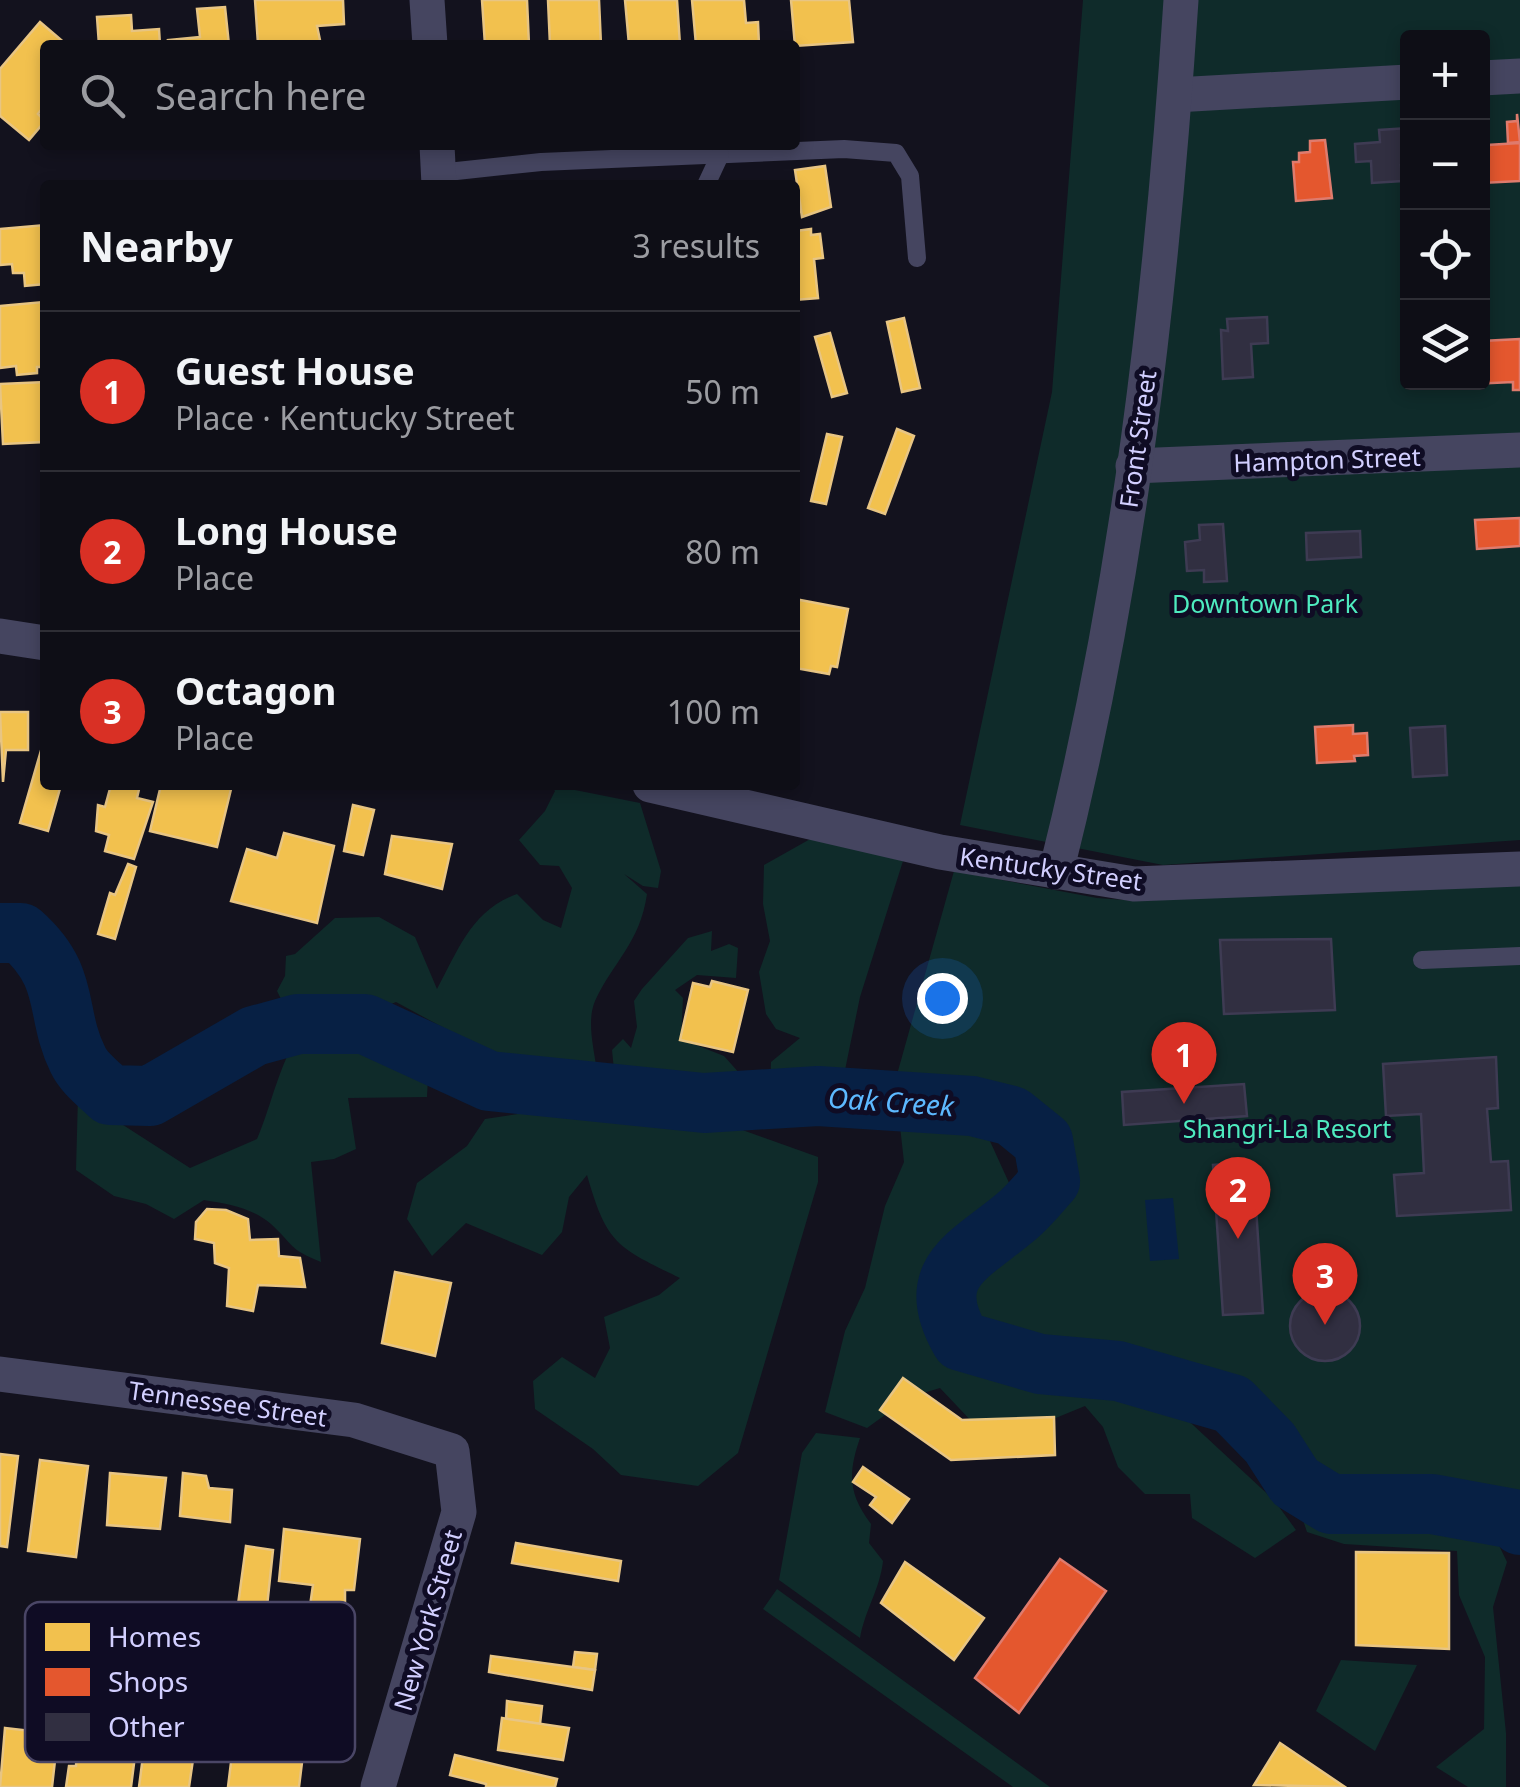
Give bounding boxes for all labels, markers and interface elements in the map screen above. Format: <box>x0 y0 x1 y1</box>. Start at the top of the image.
map controls <box>1400 30 1490 390</box>
button: + <box>1400 30 1490 120</box>
search box <box>40 40 800 150</box>
icon: search <box>75 68 130 123</box>
text: Search here <box>155 69 366 121</box>
button: − <box>1400 120 1490 210</box>
button: locate <box>1400 210 1490 300</box>
text: Nearby <box>80 217 233 274</box>
text: 3 results <box>633 224 760 267</box>
button: layers <box>1400 300 1490 390</box>
text: Guest House <box>175 344 415 396</box>
street label: Front Street <box>1111 368 1163 510</box>
text: 1 <box>103 370 122 413</box>
text: 50 m <box>685 370 760 413</box>
text: Place · Kentucky Street <box>175 396 515 439</box>
street label: Hampton Street <box>1233 439 1421 479</box>
text: Long House <box>175 504 398 556</box>
text: 2 <box>103 530 122 573</box>
text: 80 m <box>685 530 760 573</box>
text: Place <box>175 556 254 599</box>
park label: Downtown Park <box>1172 586 1359 620</box>
text: Octagon <box>175 664 336 716</box>
text: 3 <box>103 690 122 733</box>
text: 100 m <box>667 690 760 733</box>
text: Place <box>175 716 254 759</box>
street label: Kentucky Street <box>958 838 1144 898</box>
your location <box>917 973 968 1024</box>
pin: 1 <box>1152 1022 1216 1104</box>
water label: Oak Creek <box>827 1078 956 1124</box>
park label: Shangri-La Resort <box>1183 1111 1391 1145</box>
pin: 2 <box>1206 1156 1270 1239</box>
pin: 3 <box>1292 1242 1358 1325</box>
street label: Tennessee Street <box>127 1372 329 1434</box>
street label: New York Street <box>385 1526 469 1714</box>
legend <box>25 1602 355 1762</box>
text: Homes <box>108 1617 201 1655</box>
text: Shops <box>108 1662 188 1700</box>
text: Other <box>108 1707 185 1745</box>

